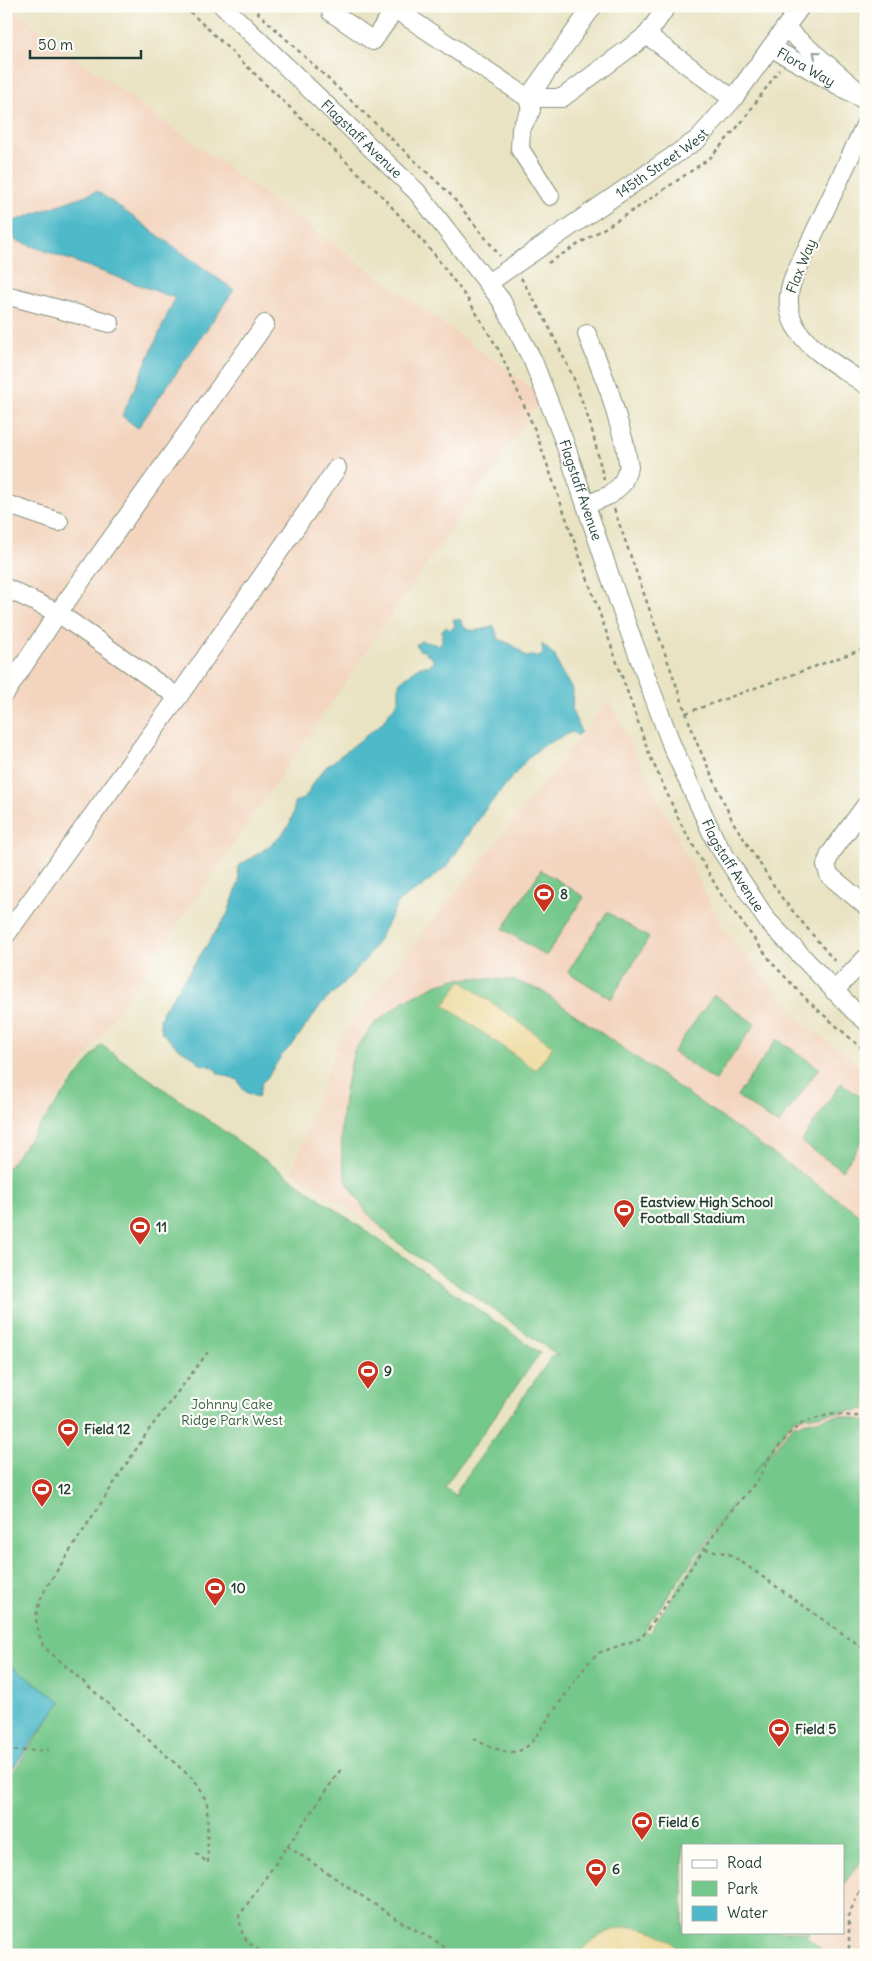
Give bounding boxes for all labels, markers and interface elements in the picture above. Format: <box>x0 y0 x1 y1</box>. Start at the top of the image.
scale bar <box>30 28 141 60</box>
text: 50 m <box>38 35 73 54</box>
street label: Flora Way <box>774 44 838 91</box>
one-way arrow <box>813 51 822 60</box>
street label: Flagstaff Avenue <box>317 96 406 182</box>
street label: 145th Street West <box>612 125 712 202</box>
street label: Flax Way <box>782 236 820 296</box>
street label: Flagstaff Avenue <box>555 437 606 543</box>
street label: Flagstaff Avenue <box>698 816 768 915</box>
sports icon: 8 <box>532 882 556 913</box>
place label: 8 <box>560 885 568 903</box>
place label: Eastview High School Football Stadium <box>640 1193 773 1227</box>
sports icon: Eastview High School Football Stadium <box>612 1198 636 1229</box>
sports icon: 11 <box>128 1215 152 1246</box>
place label: 11 <box>156 1218 167 1236</box>
sports icon: 9 <box>356 1359 380 1390</box>
place label: 9 <box>384 1362 392 1380</box>
park label: Johnny Cake Ridge Park West <box>181 1395 283 1429</box>
sports icon: Field 12 <box>56 1417 80 1448</box>
place label: Field 12 <box>84 1420 131 1438</box>
sports icon: 12 <box>30 1477 54 1508</box>
place label: 12 <box>58 1480 72 1498</box>
sports icon: 10 <box>203 1576 227 1607</box>
place label: 10 <box>231 1579 246 1597</box>
sports icon: Field 5 <box>767 1717 791 1748</box>
place label: Field 5 <box>795 1720 836 1738</box>
sports icon: Field 6 <box>630 1810 654 1841</box>
place label: Field 6 <box>658 1813 699 1831</box>
legend <box>682 1844 844 1934</box>
text: Road <box>727 1853 762 1872</box>
sports icon: 6 <box>584 1857 608 1888</box>
place label: 6 <box>612 1860 620 1878</box>
text: Park <box>727 1879 758 1898</box>
text: Water <box>727 1903 768 1922</box>

